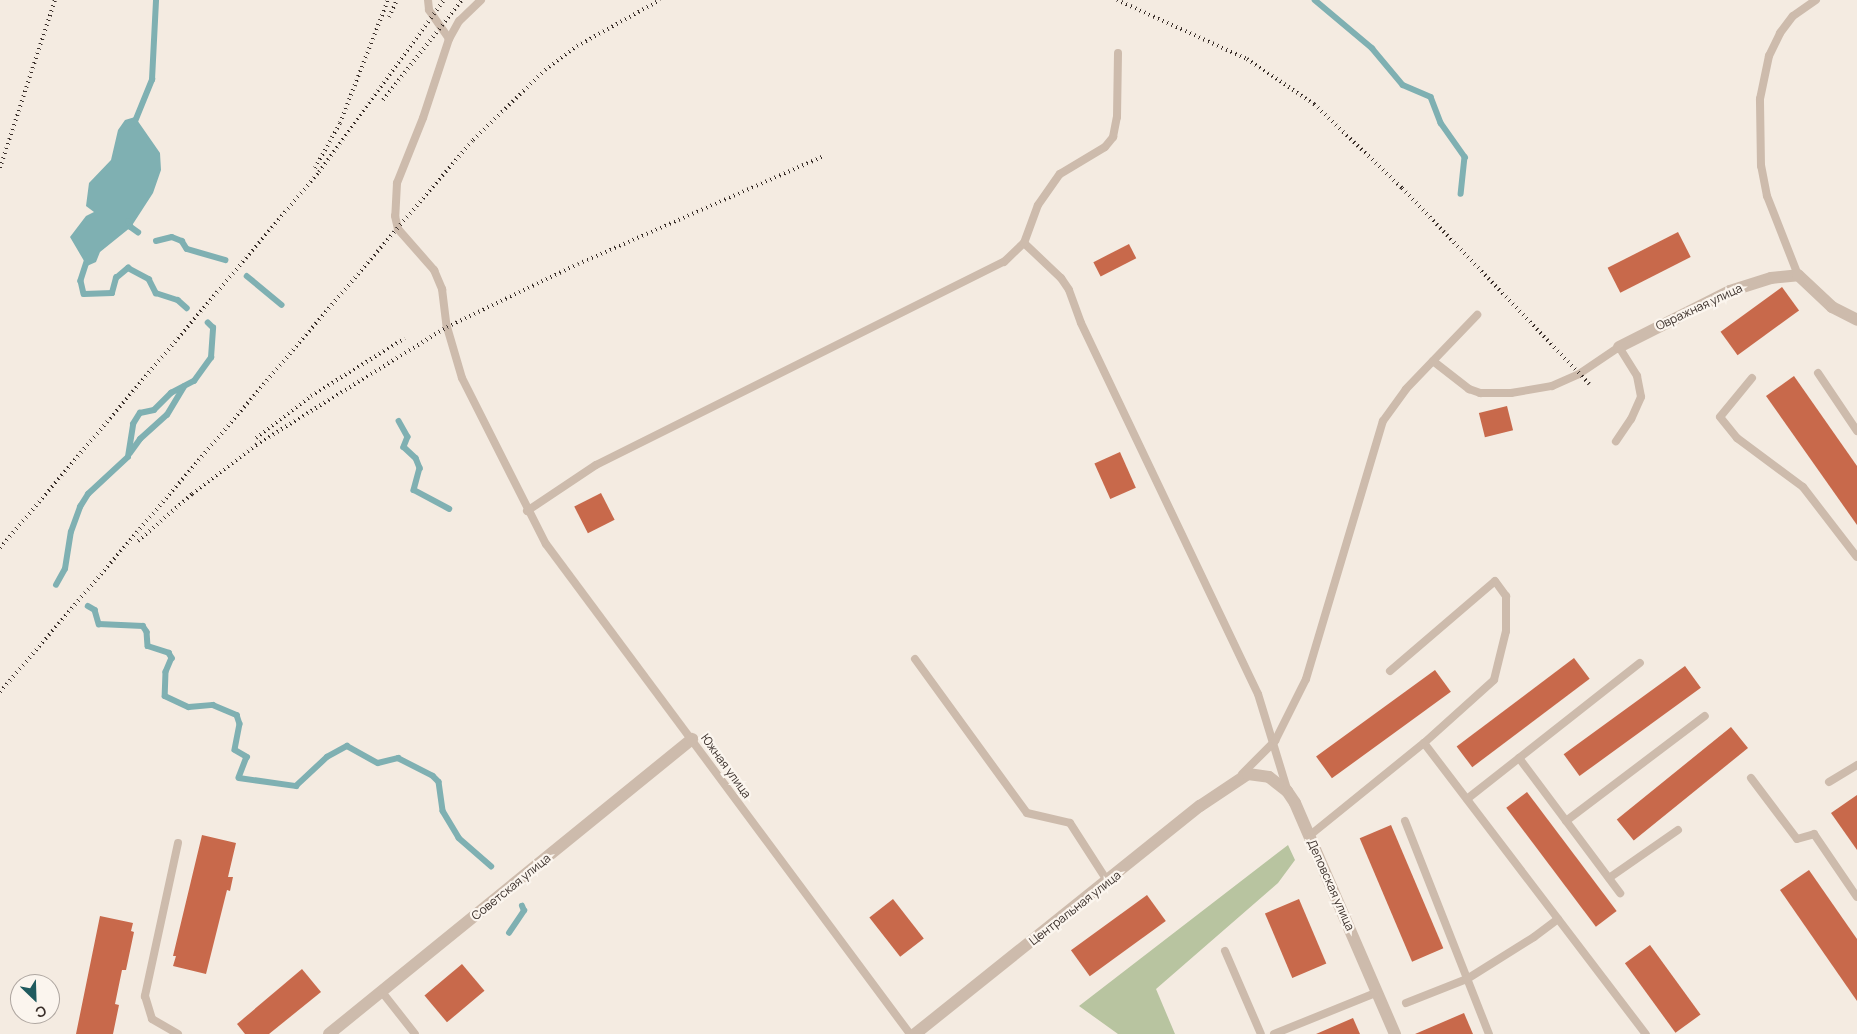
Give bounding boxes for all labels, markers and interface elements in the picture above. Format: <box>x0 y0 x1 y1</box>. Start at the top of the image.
street label: Овражная улица <box>1653 281 1745 333</box>
street label: Южная улица <box>698 731 754 801</box>
street label: Деповская улица <box>1304 837 1358 933</box>
street label: Советская улица <box>469 851 553 923</box>
street label: Центральная улица <box>1026 868 1124 948</box>
north arrow <box>10 974 60 1024</box>
text: С <box>32 1001 49 1023</box>

